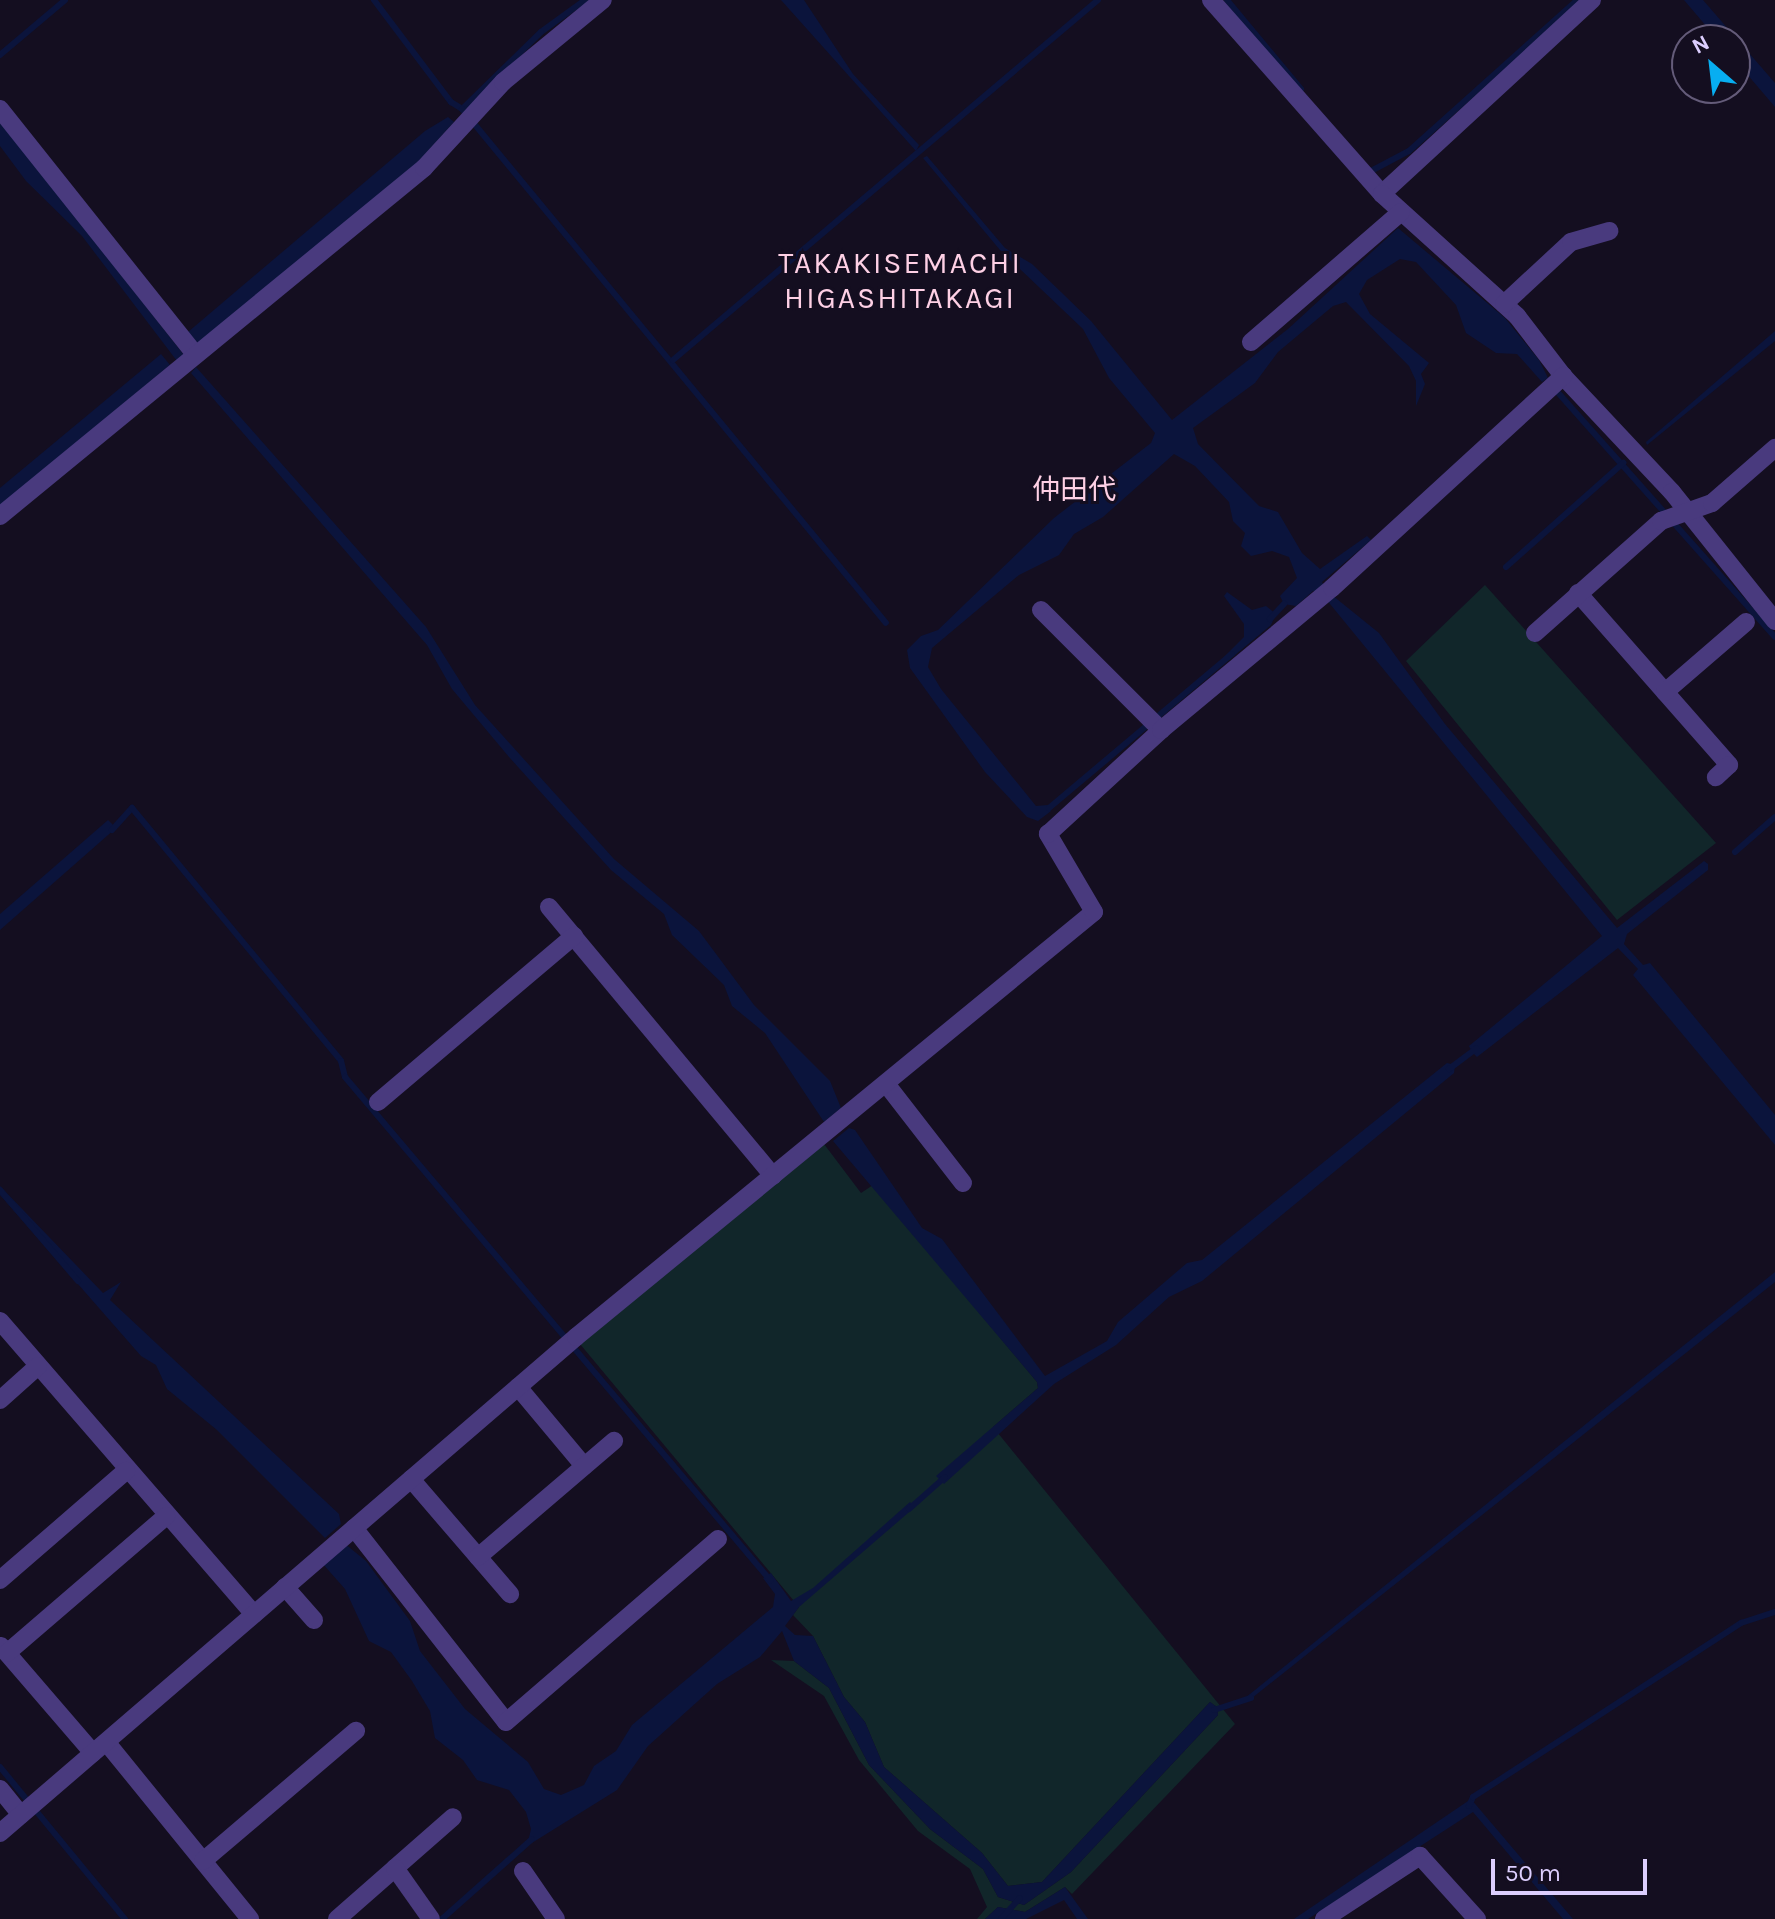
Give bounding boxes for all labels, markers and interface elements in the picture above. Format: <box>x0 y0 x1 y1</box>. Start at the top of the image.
north arrow <box>1671 24 1751 104</box>
text: N <box>1688 29 1714 60</box>
district label: TAKAKISEMACHI HIGASHITAKAGI <box>778 245 1022 316</box>
district label: 仲田代 <box>1032 473 1116 507</box>
scale bar <box>1495 1843 1651 1893</box>
text: 50 m <box>1505 1859 1561 1887</box>

